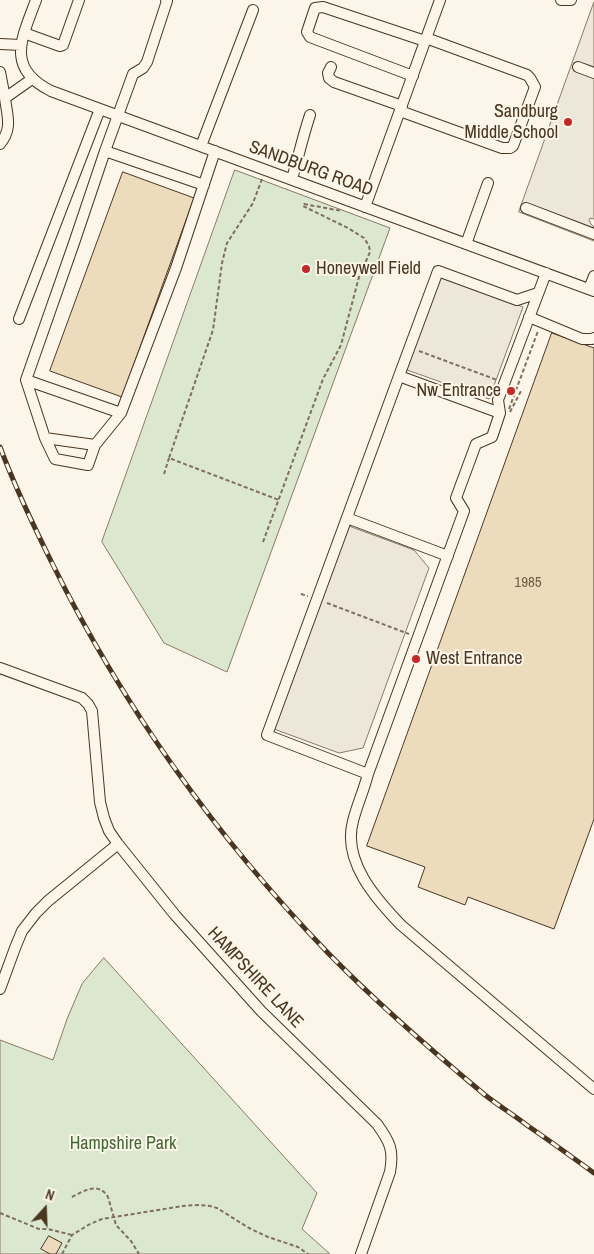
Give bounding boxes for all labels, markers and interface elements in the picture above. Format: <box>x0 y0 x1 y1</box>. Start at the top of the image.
place label: Sandburg Middle School <box>464 101 558 144</box>
marker: Sandburg Middle School <box>562 116 574 128</box>
street label: SANDBURG ROAD <box>246 137 376 201</box>
place label: Honeywell Field <box>316 258 421 280</box>
marker: Honeywell Field <box>300 263 312 275</box>
place label: Nw Entrance <box>417 380 501 402</box>
marker: Nw Entrance <box>505 385 517 397</box>
house number: 1985 <box>514 574 542 592</box>
place label: West Entrance <box>426 648 523 670</box>
marker: West Entrance <box>410 653 422 665</box>
street label: HAMPSHIRE LANE <box>203 923 307 1033</box>
park label: Hampshire Park <box>70 1133 176 1155</box>
north arrow <box>20 1184 70 1234</box>
text: N <box>43 1185 57 1205</box>

